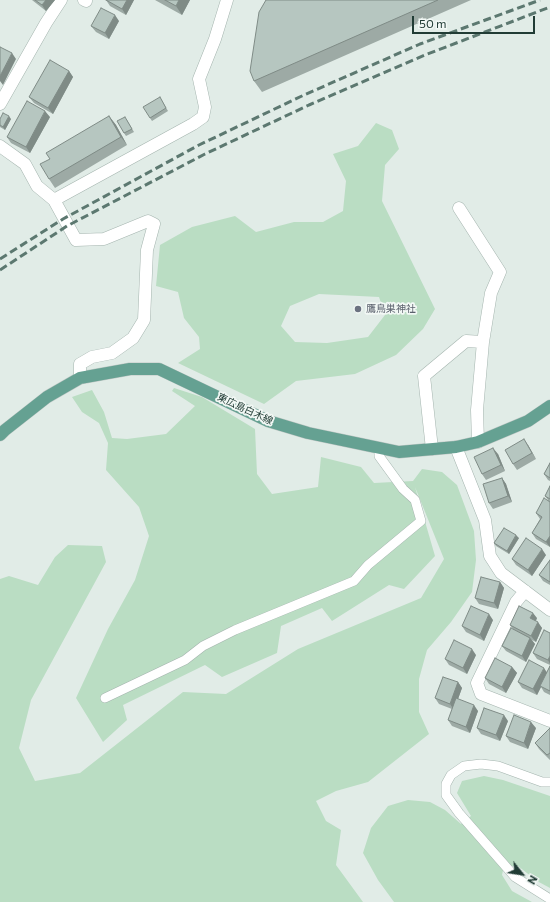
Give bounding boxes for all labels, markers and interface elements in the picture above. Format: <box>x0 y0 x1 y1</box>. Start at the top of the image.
scale bar <box>414 8 537 34</box>
text: 50 m <box>419 16 447 30</box>
place label: 鷹鳥巣神社 <box>366 303 416 315</box>
marker: 鷹鳥巣神社 <box>353 304 363 314</box>
street label: 東広島白木線 <box>215 391 275 427</box>
north arrow <box>502 854 542 894</box>
text: N <box>525 873 541 887</box>

